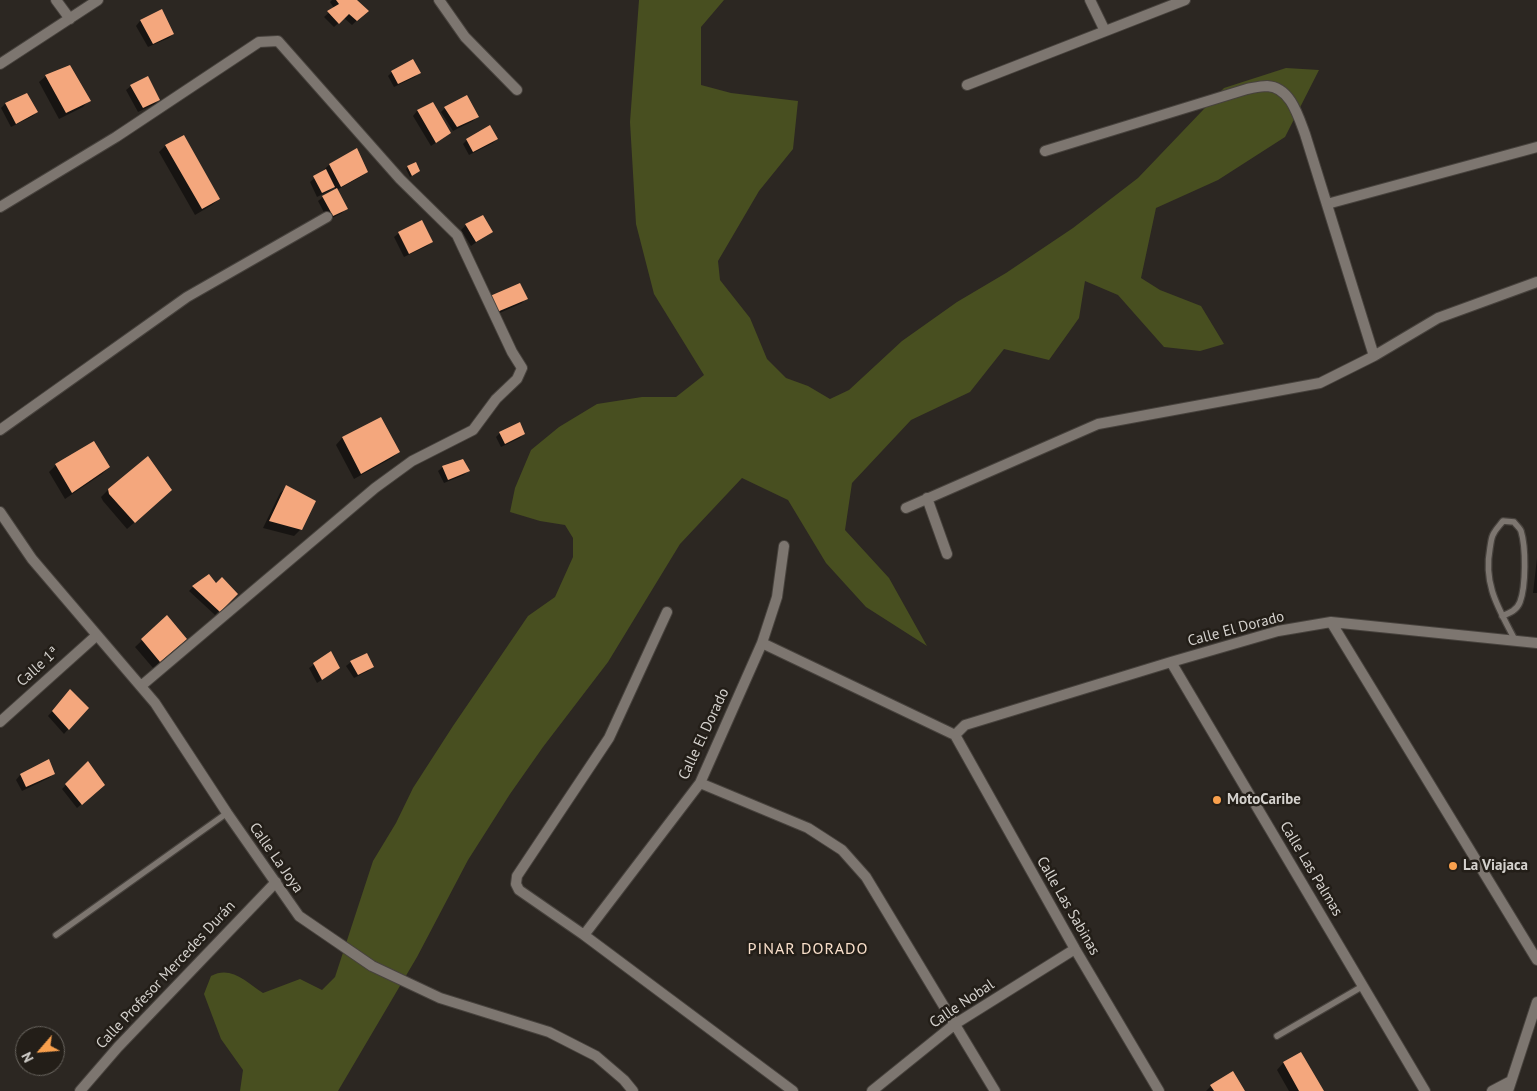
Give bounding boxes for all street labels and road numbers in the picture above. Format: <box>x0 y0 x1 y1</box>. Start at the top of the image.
street label: Calle El Dorado <box>1186 607 1286 651</box>
street label: Calle 1ª <box>13 644 63 690</box>
street label: Calle El Dorado <box>675 685 733 783</box>
street label: Calle La Joya <box>245 819 307 897</box>
street label: Calle Las Palmas <box>1276 819 1346 919</box>
street label: Calle Las Sabinas <box>1032 854 1104 958</box>
street label: Calle Profesor Mercedes Durán <box>93 897 239 1053</box>
street label: Calle Nobal <box>926 976 998 1032</box>

